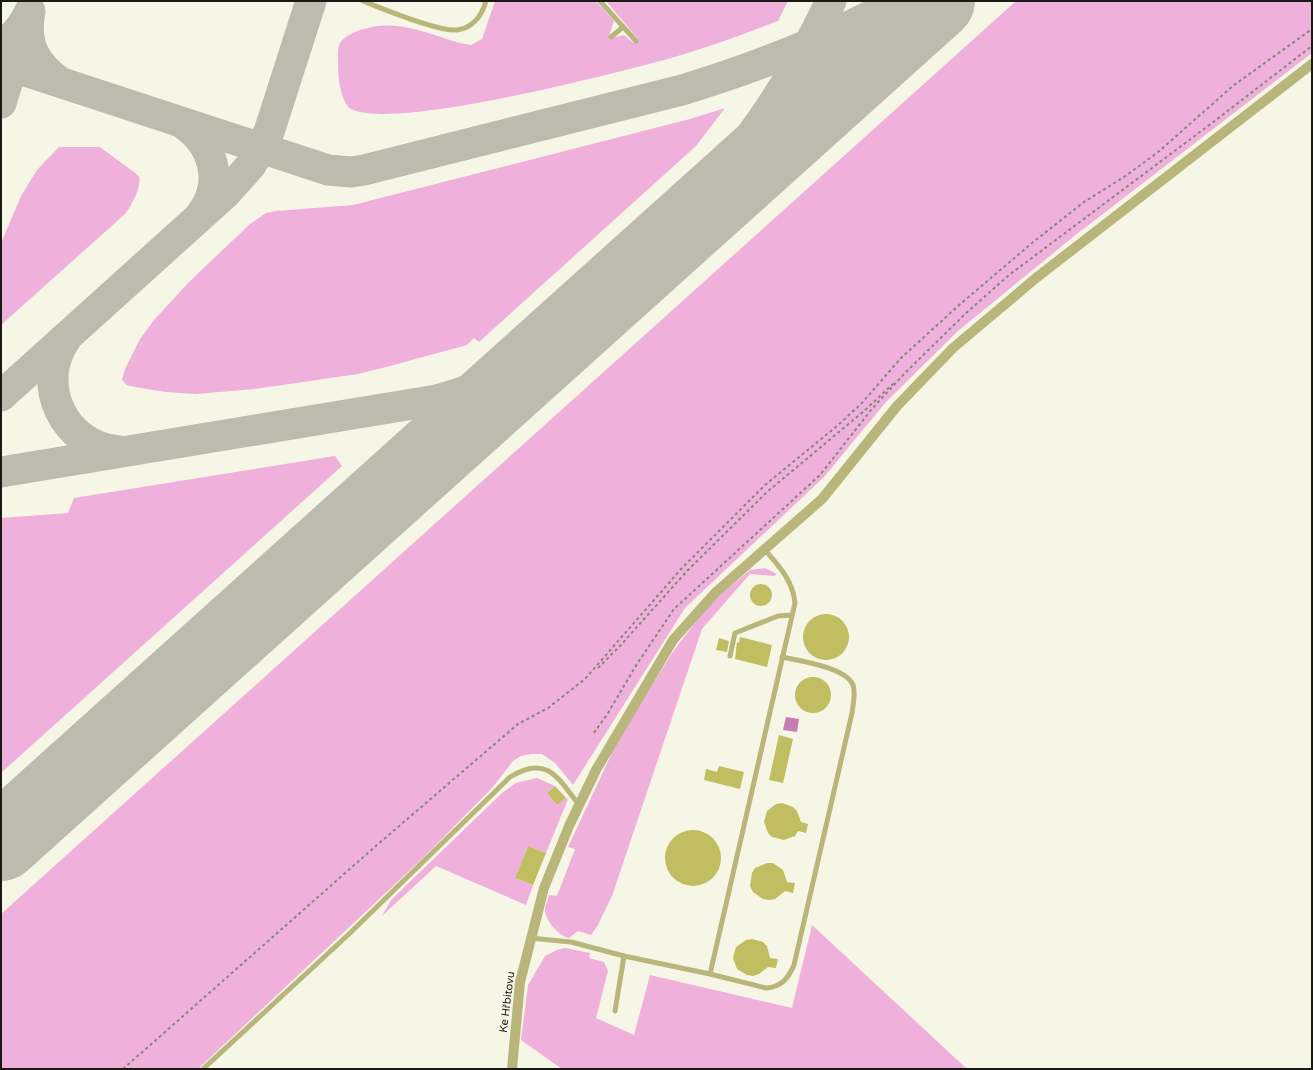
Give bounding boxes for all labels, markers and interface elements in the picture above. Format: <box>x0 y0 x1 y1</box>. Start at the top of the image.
street label: Ke Hřbitovu <box>497 971 517 1033</box>

